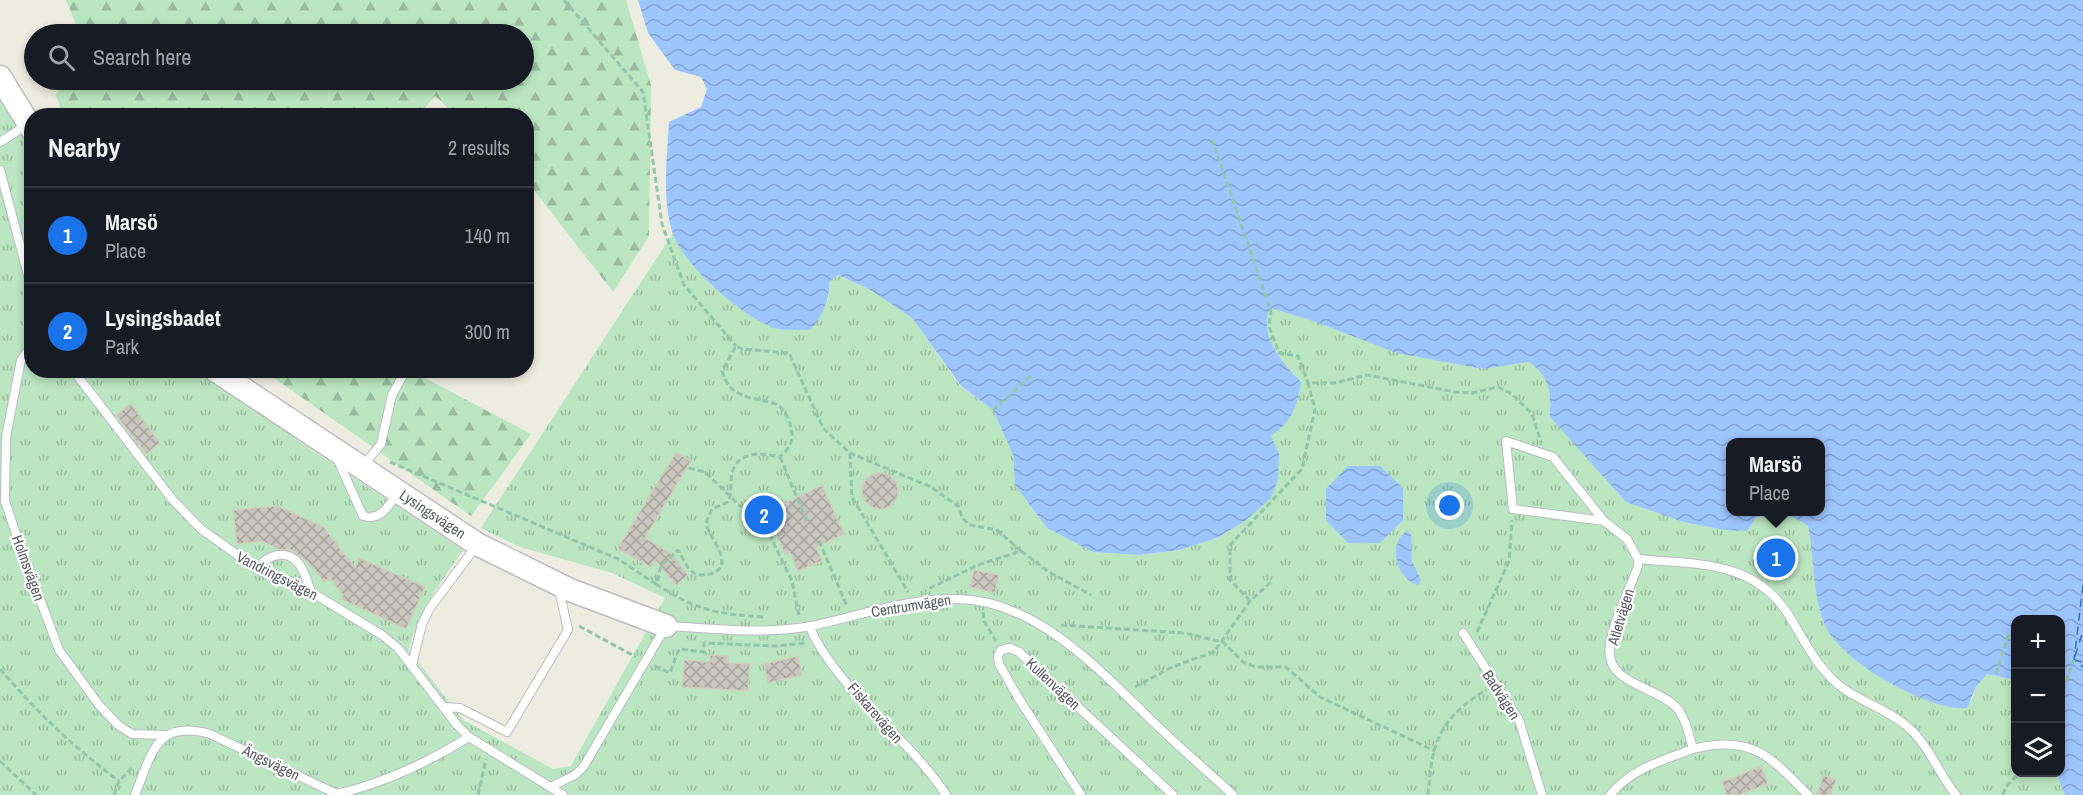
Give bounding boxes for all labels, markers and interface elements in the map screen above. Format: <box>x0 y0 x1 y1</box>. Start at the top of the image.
search box <box>24 24 534 90</box>
icon: search <box>45 41 78 74</box>
text: Search here <box>93 42 191 72</box>
text: Nearby <box>48 130 120 165</box>
text: 2 results <box>448 134 510 161</box>
text: Marsö <box>105 207 158 237</box>
text: 1 <box>63 222 72 249</box>
text: 140 m <box>464 222 510 249</box>
text: Place <box>105 237 146 264</box>
text: Lysingsbadet <box>105 303 221 333</box>
text: 2 <box>63 318 72 345</box>
text: 300 m <box>464 318 510 345</box>
text: Park <box>105 333 139 360</box>
popup <box>1726 438 1825 516</box>
text: Marsö <box>1749 449 1802 479</box>
text: Place <box>1749 479 1790 506</box>
street label: Lysingsvägen <box>395 484 470 544</box>
your location <box>1435 491 1464 520</box>
pin: 2 <box>744 492 783 538</box>
street label: Holmsvägen <box>7 532 50 604</box>
pin: 1 <box>1756 536 1796 580</box>
street label: Vandringsvägen <box>233 546 322 605</box>
street label: Atletvägen <box>1602 586 1639 649</box>
street label: Centrumvägen <box>869 589 952 622</box>
map controls <box>2011 615 2065 777</box>
button: + <box>2011 615 2065 669</box>
street label: Kullenvägen <box>1021 653 1085 714</box>
street label: Badvägen <box>1478 666 1525 724</box>
button: − <box>2011 669 2065 723</box>
street label: Fiskarevägen <box>843 678 908 748</box>
button: layers <box>2011 723 2065 777</box>
street label: Ängsvägen <box>238 739 303 785</box>

